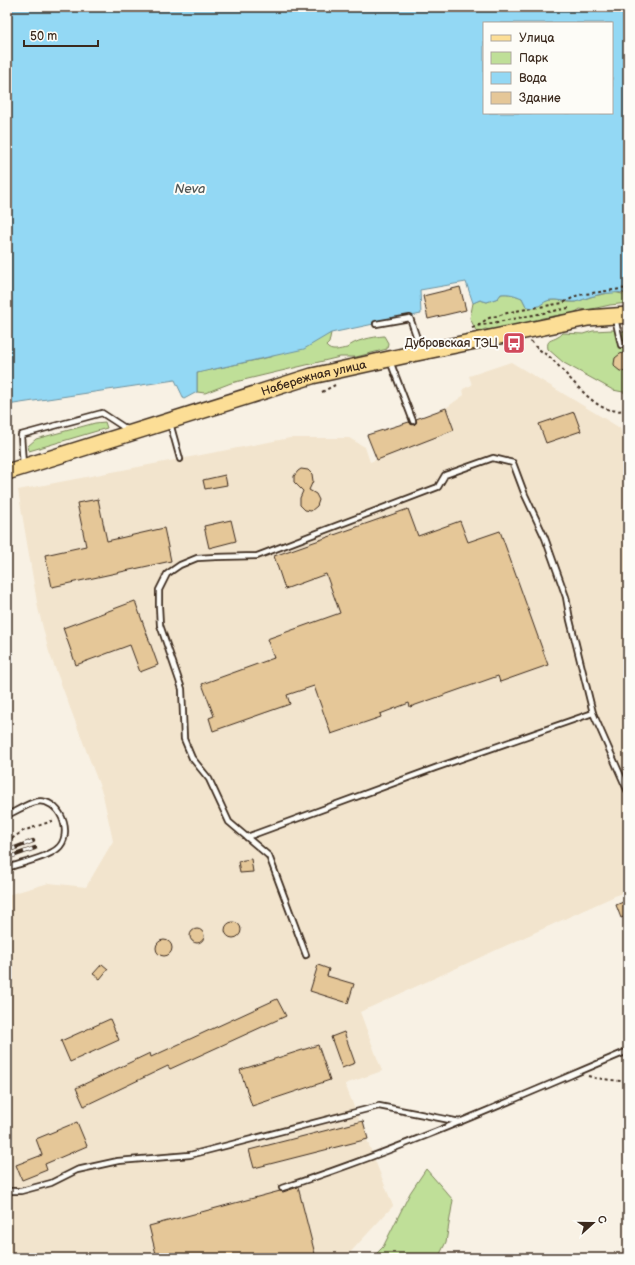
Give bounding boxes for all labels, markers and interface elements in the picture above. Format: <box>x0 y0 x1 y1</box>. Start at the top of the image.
scale bar <box>24 22 98 48</box>
legend <box>483 22 613 114</box>
text: 50 m <box>30 29 57 44</box>
text: Улица <box>519 31 555 46</box>
text: Парк <box>519 51 549 66</box>
text: Вода <box>519 71 547 86</box>
text: Здание <box>519 91 561 106</box>
water label: Neva <box>175 181 205 197</box>
bus stop icon: Дубровская ТЭЦ <box>501 330 527 356</box>
place label: Дубровская ТЭЦ <box>405 336 499 351</box>
street label: Набережная улица <box>260 357 368 399</box>
north arrow <box>573 1203 613 1243</box>
text: С <box>594 1214 609 1226</box>

